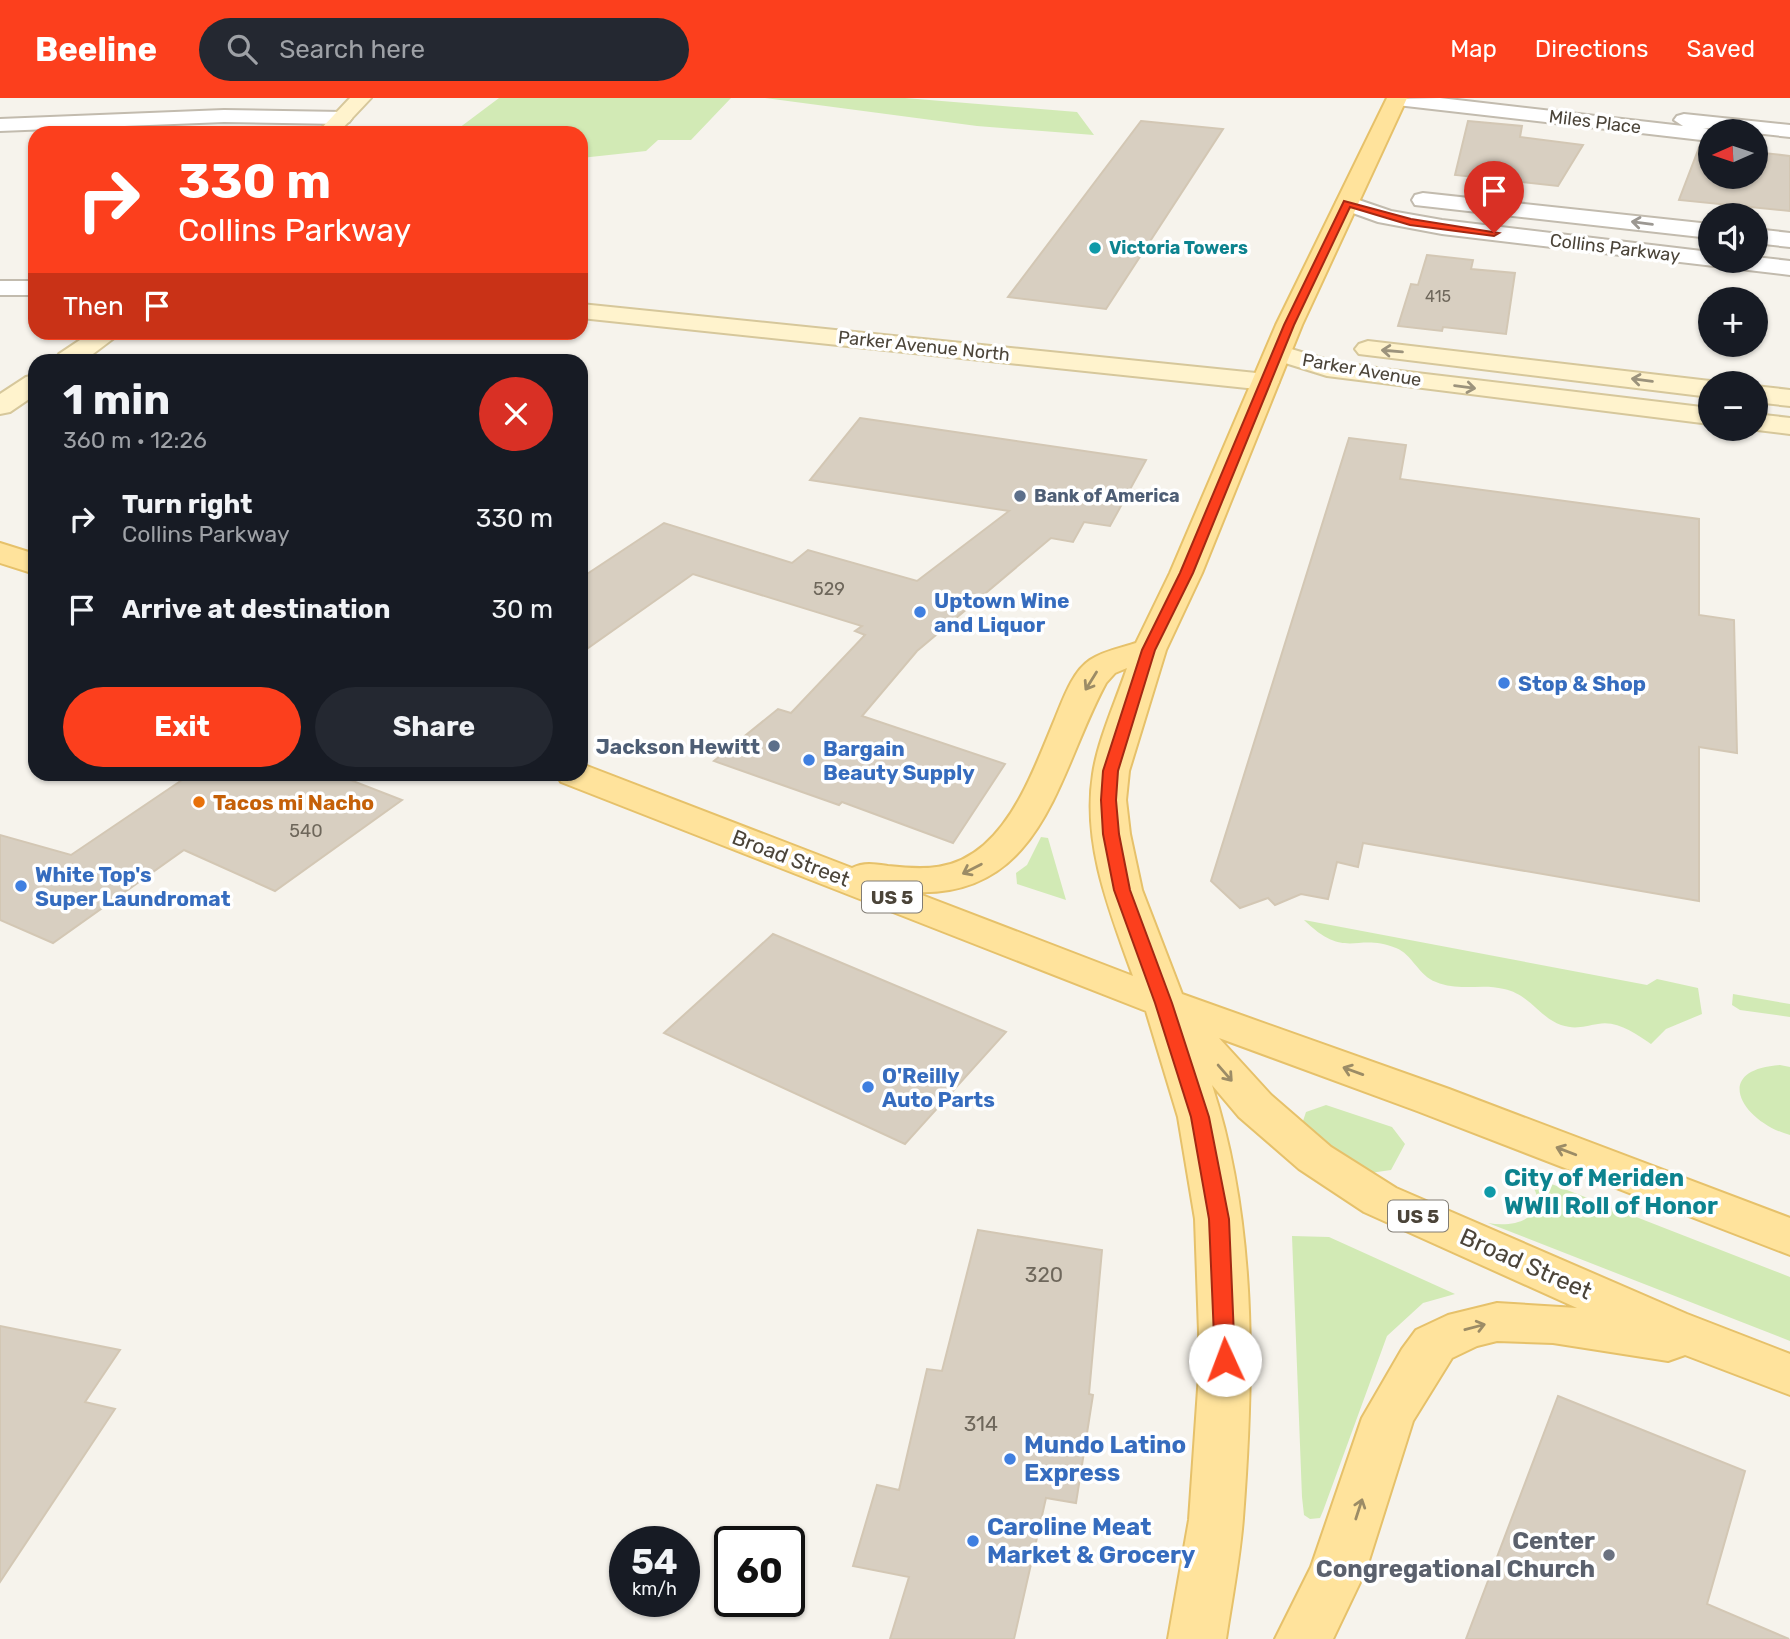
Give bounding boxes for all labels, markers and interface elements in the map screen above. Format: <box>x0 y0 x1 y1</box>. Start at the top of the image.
search box <box>199 18 689 81</box>
text: Beeline <box>35 30 157 69</box>
icon: search <box>223 30 261 68</box>
text: Search here <box>279 34 425 65</box>
text: Map <box>1450 35 1497 63</box>
text: Directions <box>1535 35 1648 63</box>
text: Saved <box>1686 35 1755 63</box>
street label: Miles Place <box>1548 105 1642 139</box>
north arrow <box>1698 119 1768 189</box>
map controls <box>1698 119 1768 441</box>
text: 330 m <box>178 152 331 210</box>
icon: right <box>63 154 154 245</box>
pin <box>1464 161 1524 233</box>
icon: arrive <box>1475 172 1513 210</box>
button: sound <box>1698 203 1768 273</box>
text: Collins Parkway <box>178 211 411 249</box>
one-way arrow <box>1631 216 1654 229</box>
street label: Collins Parkway <box>1549 229 1682 267</box>
place label: Victoria Towers <box>1109 237 1248 259</box>
marker: Victoria Towers <box>1087 240 1103 256</box>
icon: arrive <box>138 287 176 325</box>
house number: 415 <box>1425 287 1451 306</box>
button: + <box>1698 287 1768 357</box>
text: Then <box>63 291 124 322</box>
street label: Parker Avenue North <box>837 326 1011 366</box>
one-way arrow <box>1381 344 1404 357</box>
street label: Parker Avenue <box>1301 349 1423 391</box>
button: − <box>1698 371 1768 441</box>
one-way arrow <box>1631 374 1654 387</box>
text: 1 min <box>63 375 170 425</box>
button: close <box>479 377 553 451</box>
one-way arrow <box>1454 380 1476 393</box>
text: 360 m · 12:26 <box>63 426 207 454</box>
place label: Bank of America <box>1034 485 1180 507</box>
marker: Bank of America <box>1012 488 1028 504</box>
text: Turn right <box>122 489 252 520</box>
icon: right <box>63 500 101 538</box>
text: 330 m <box>476 503 553 534</box>
text: Collins Parkway <box>122 520 290 548</box>
house number: 529 <box>813 578 845 600</box>
place label: Uptown Wine and Liquor <box>934 588 1070 637</box>
icon: arrive <box>63 591 101 629</box>
text: Arrive at destination <box>122 594 390 625</box>
text: 30 m <box>491 594 553 625</box>
marker: Uptown Wine and Liquor <box>912 604 928 620</box>
one-way arrow <box>1084 671 1098 691</box>
place label: Stop & Shop <box>1518 671 1646 696</box>
marker: Stop & Shop <box>1496 675 1512 691</box>
button: Exit <box>63 687 301 767</box>
button: Share <box>315 687 553 767</box>
place label: Jackson Hewitt <box>596 734 760 759</box>
place label: Bargain Beauty Supply <box>823 736 975 785</box>
marker: Jackson Hewitt <box>766 738 782 754</box>
marker: Bargain Beauty Supply <box>801 752 817 768</box>
place label: Tacos mi Nacho <box>213 790 374 815</box>
marker: Tacos mi Nacho <box>191 794 207 810</box>
house number: 540 <box>289 820 323 842</box>
street label: Broad Street <box>729 824 853 892</box>
place label: White Top's Super Laundromat <box>35 862 231 911</box>
one-way arrow <box>962 863 983 877</box>
marker: White Top's Super Laundromat <box>13 878 29 894</box>
road number: US 5 <box>862 882 922 912</box>
place label: O'Reilly Auto Parts <box>882 1063 995 1112</box>
one-way arrow <box>1217 1063 1233 1081</box>
one-way arrow <box>1343 1064 1365 1076</box>
marker: O'Reilly Auto Parts <box>860 1079 876 1095</box>
one-way arrow <box>1556 1144 1578 1157</box>
place label: City of Meriden WWII Roll of Honor <box>1504 1164 1718 1220</box>
marker: City of Meriden WWII Roll of Honor <box>1482 1184 1498 1200</box>
road number: US 5 <box>1388 1200 1448 1232</box>
street label: Broad Street <box>1456 1222 1596 1306</box>
house number: 320 <box>1025 1262 1063 1287</box>
one-way arrow <box>1464 1320 1486 1333</box>
position arrow <box>1188 1323 1262 1397</box>
house number: 314 <box>964 1411 998 1436</box>
place label: Mundo Latino Express <box>1024 1431 1186 1487</box>
marker: Mundo Latino Express <box>1002 1451 1018 1467</box>
one-way arrow <box>1353 1498 1366 1520</box>
place label: Caroline Meat Market & Grocery <box>987 1513 1195 1569</box>
speed limit sign: 60 <box>714 1526 805 1617</box>
place label: Center Congregational Church <box>1316 1527 1595 1583</box>
marker: Caroline Meat Market & Grocery <box>965 1533 981 1549</box>
text: 54 <box>631 1541 678 1583</box>
marker: Center Congregational Church <box>1601 1547 1617 1563</box>
text: km/h <box>632 1578 677 1600</box>

